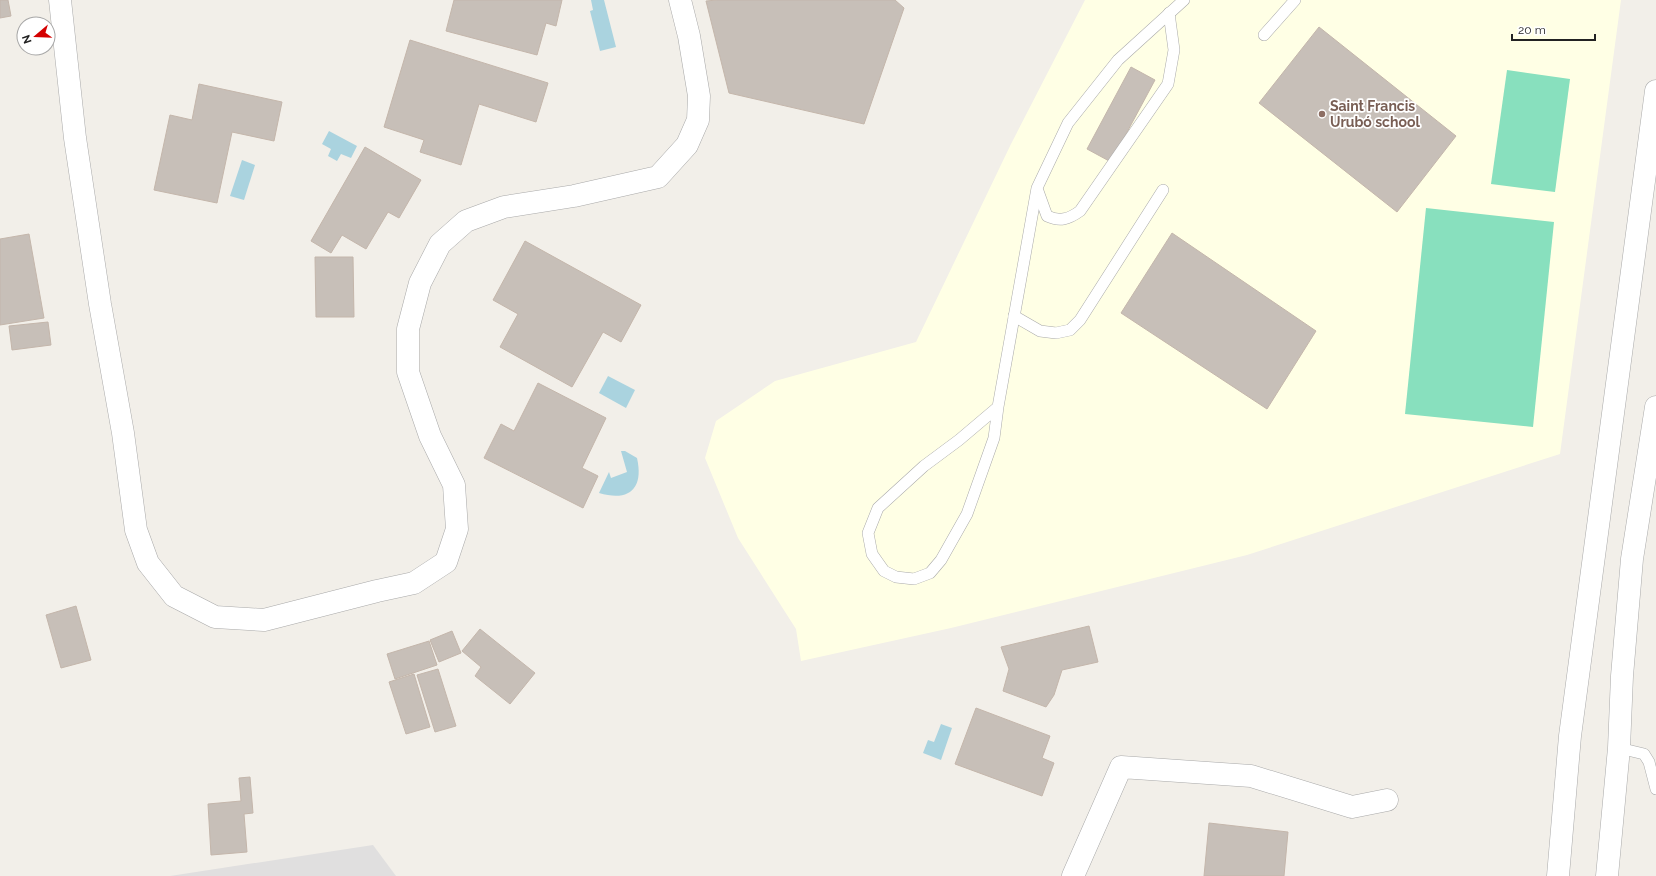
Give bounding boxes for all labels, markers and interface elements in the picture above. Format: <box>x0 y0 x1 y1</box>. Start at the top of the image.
north arrow <box>16 16 56 56</box>
scale bar <box>1512 16 1595 42</box>
text: 20 m <box>1518 23 1546 37</box>
text: N <box>20 33 35 45</box>
place label: Saint Francis Urubó school <box>1330 98 1420 130</box>
marker: Saint Francis Urubó school <box>1317 109 1327 119</box>

